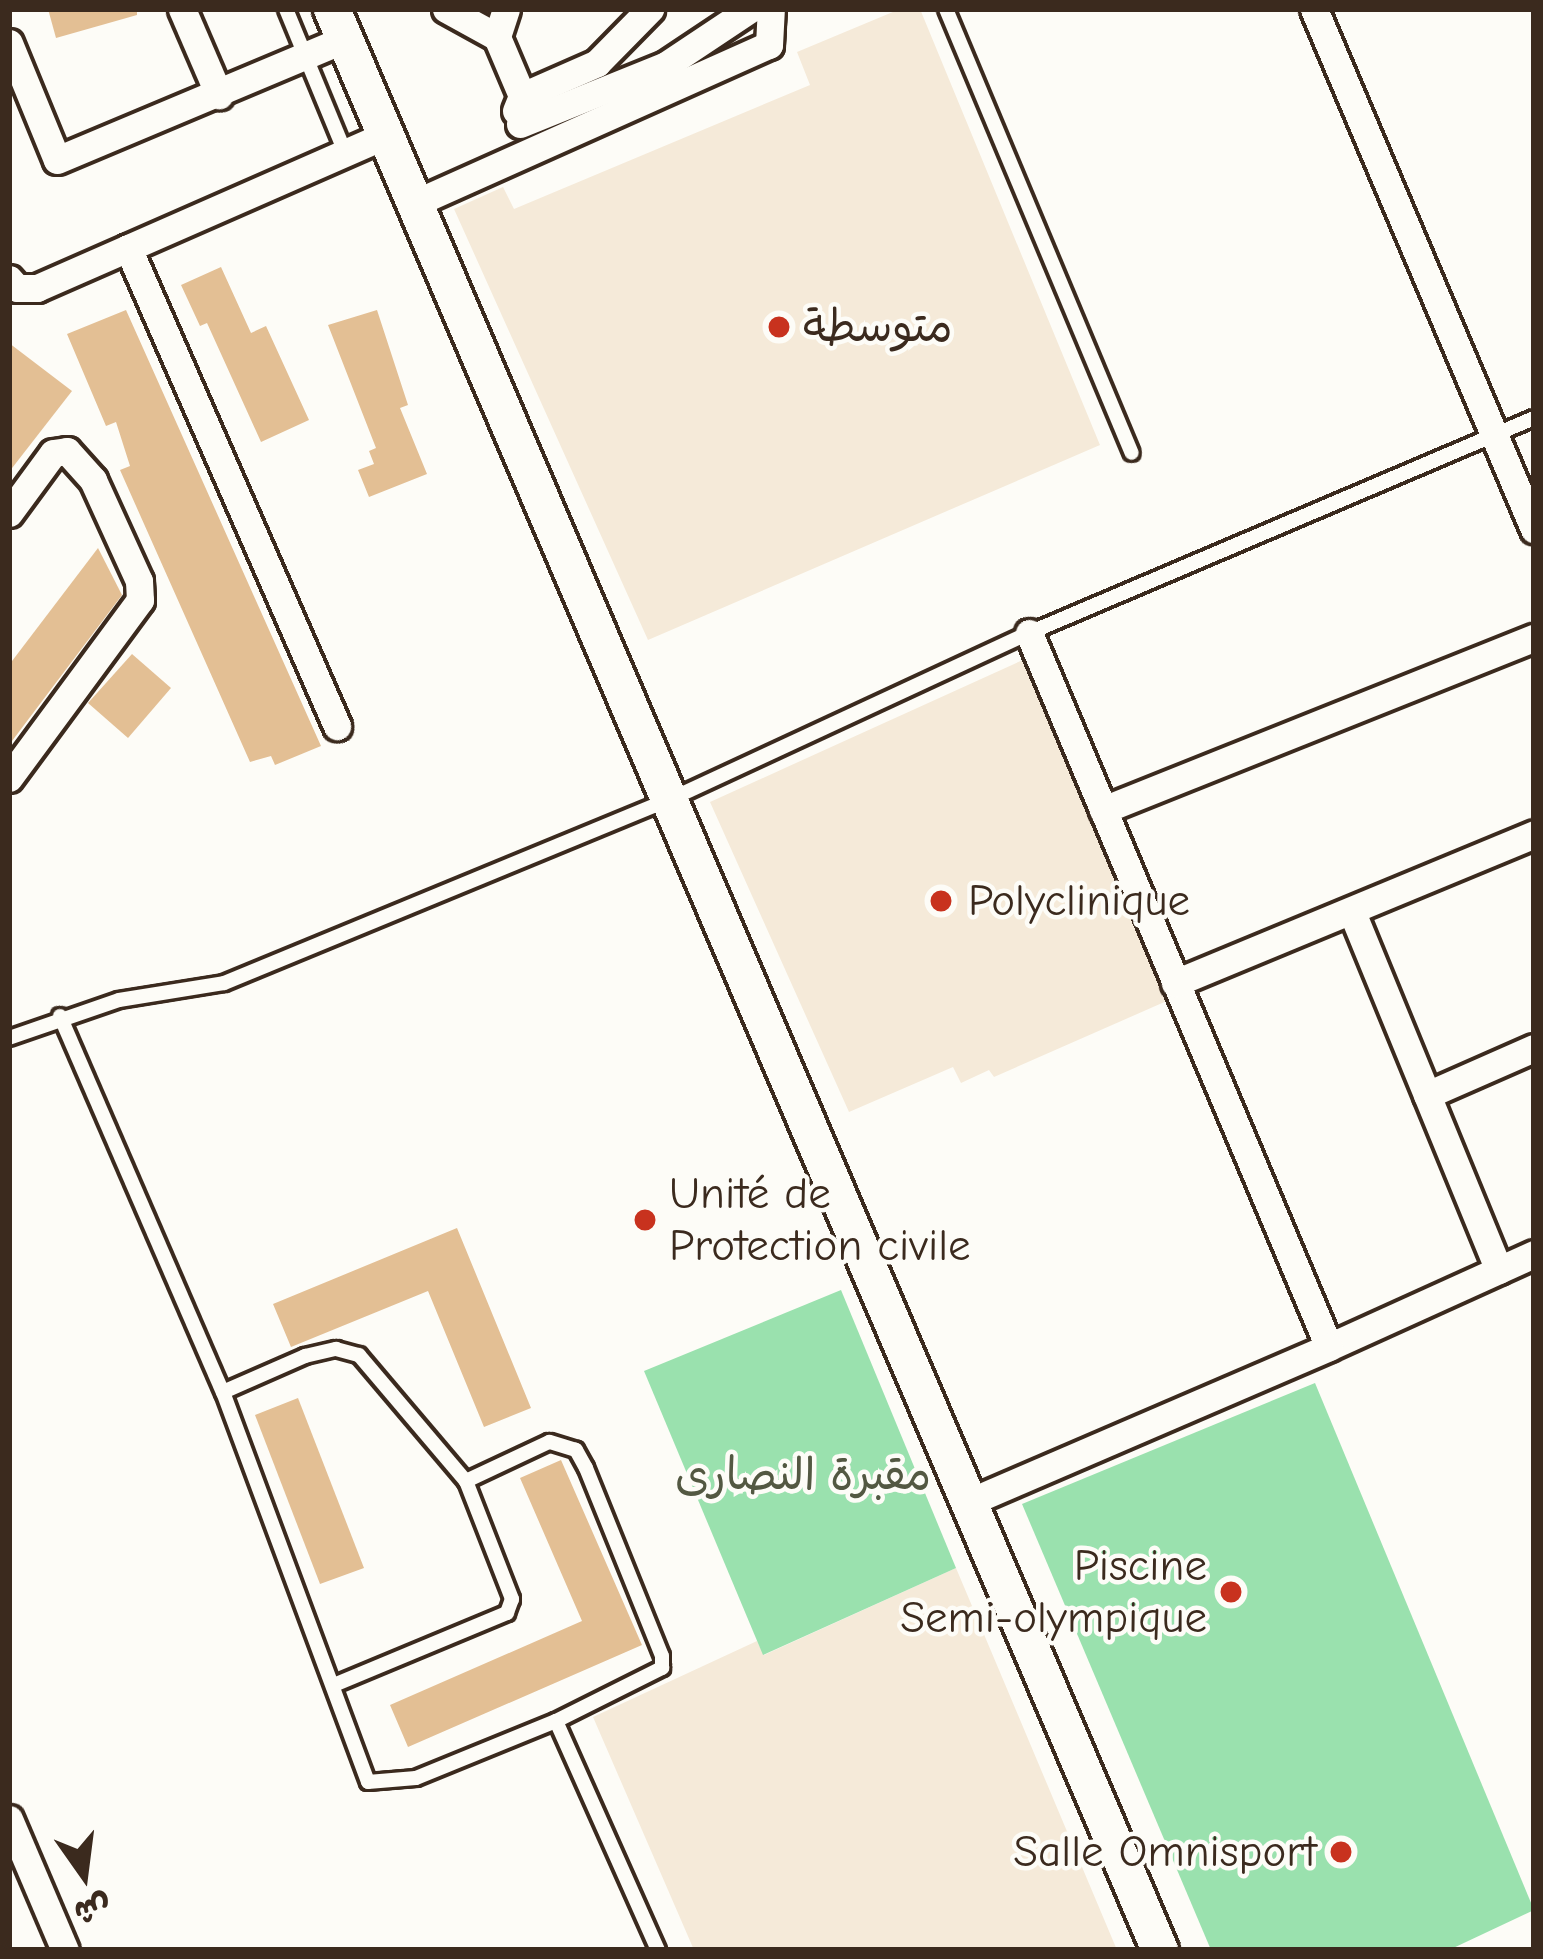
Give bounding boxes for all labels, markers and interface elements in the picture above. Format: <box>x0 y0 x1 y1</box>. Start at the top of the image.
place label: متوسطة <box>803 300 953 354</box>
marker: متوسطة <box>766 314 792 340</box>
place label: Polyclinique <box>968 874 1190 928</box>
marker: Polyclinique <box>925 885 957 917</box>
place label: Unité de Protection civile <box>669 1167 971 1273</box>
marker: Unité de Protection civile <box>632 1207 658 1233</box>
park label: مقبرة النصارى <box>675 1448 931 1502</box>
place label: Piscine Semi-olympique <box>900 1539 1207 1645</box>
marker: Piscine Semi-olympique <box>1218 1579 1244 1605</box>
north arrow <box>24 1815 144 1935</box>
place label: Salle Omnisport <box>1013 1825 1317 1879</box>
marker: Salle Omnisport <box>1328 1839 1354 1865</box>
text: ش <box>70 1887 115 1933</box>

